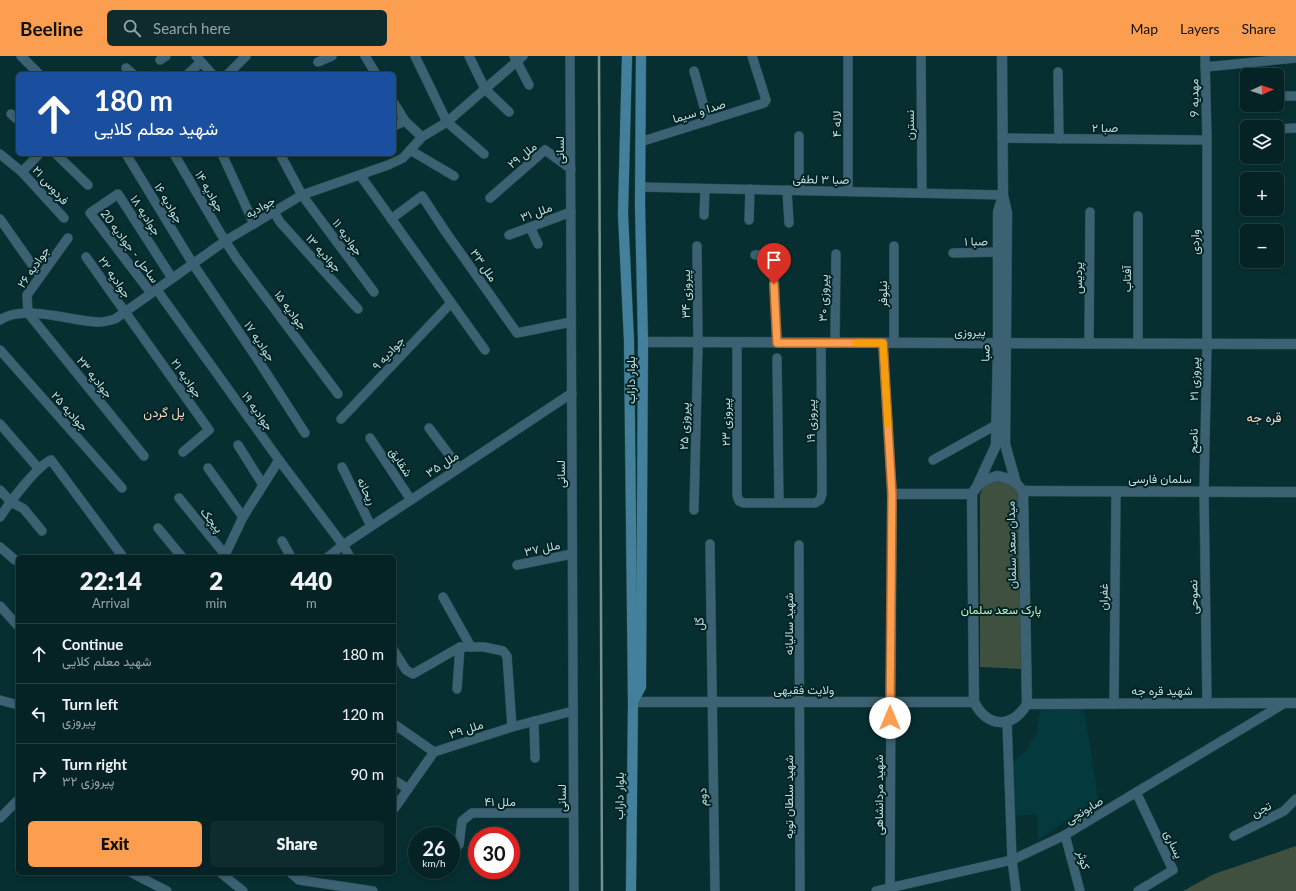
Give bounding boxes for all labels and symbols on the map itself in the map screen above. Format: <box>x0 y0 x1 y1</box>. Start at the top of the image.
north arrow <box>1240 68 1284 112</box>
street label: مهدیه 9 <box>1186 78 1203 118</box>
street label: صدا و سیما <box>671 96 728 127</box>
street label: نسترن <box>902 110 918 140</box>
street label: لاله ۴ <box>829 111 844 137</box>
street label: صبا ۲ <box>1092 120 1118 135</box>
street label: لسانی <box>552 136 568 164</box>
street label: ملل ۲۹ <box>504 139 540 172</box>
street label: فردوس ۲۱ <box>29 162 72 208</box>
street label: جوادیه ۱۴ <box>191 168 228 215</box>
street label: صبا ۳ لطفی <box>792 171 849 188</box>
street label: جوادیه ۱۶ <box>150 180 187 226</box>
street label: جوادیه ۱۸ <box>126 192 165 239</box>
street label: جوادیه <box>242 193 278 222</box>
street label: ملل ۳۱ <box>518 199 554 226</box>
street label: ساحل - جوادیه 20 <box>97 206 163 286</box>
street label: جوادیه ۱۱ <box>329 216 366 259</box>
street label: واردی <box>1187 229 1203 255</box>
street label: جوادیه ۱۳ <box>302 231 345 276</box>
street label: صبا ۱ <box>964 233 988 249</box>
street label: جوادیه ۲۶ <box>14 243 53 291</box>
pin <box>757 243 791 284</box>
street label: ملل ۳۳ <box>466 245 501 285</box>
street label: جوادیه ۲۲ <box>94 253 135 301</box>
street label: پردیس <box>1070 262 1086 294</box>
street label: آفتاب <box>1119 265 1134 292</box>
street label: پیروزی ۳۴ <box>678 269 694 319</box>
street label: پیروزی ۳۰ <box>815 274 832 322</box>
street label: نیلوفر <box>875 280 891 309</box>
street label: جوادیه ۱۵ <box>271 287 311 333</box>
street label: جوادیه ۱۷ <box>240 318 279 365</box>
street label: پیروزی <box>954 324 986 340</box>
street label: جوادیه ۹ <box>369 333 408 374</box>
street label: صبا <box>977 344 993 362</box>
street label: جوادیه ۲۳ <box>73 353 116 401</box>
street label: جوادیه ۲۱ <box>167 355 206 401</box>
street label: بلوار داراب <box>623 356 639 404</box>
street label: پیروزی ٢١ <box>1186 357 1203 401</box>
street label: جوادیه ۲۵ <box>48 388 92 435</box>
street label: جوادیه ۱۹ <box>238 389 277 434</box>
street label: پیروزی ۲۳ <box>718 398 734 446</box>
street label: پیروزی ۱۹ <box>803 399 819 443</box>
street label: پیروزی ۲۵ <box>676 402 693 450</box>
district label: پل گردن <box>143 404 185 422</box>
district label: قره جه <box>1247 409 1281 426</box>
street label: ناصح <box>1185 428 1203 454</box>
street label: شقایق <box>385 445 416 480</box>
street label: ملل ۳۵ <box>423 448 462 481</box>
street label: لسانی <box>553 460 569 488</box>
street label: سلمان فارسی <box>1128 471 1192 487</box>
street label: ریحانه <box>353 475 380 508</box>
street label: میدان سعد سلمان <box>1003 501 1019 589</box>
street label: پیچک <box>197 504 227 536</box>
street label: ملل ۳۷ <box>523 537 562 560</box>
street label: نصوحی <box>1185 579 1202 615</box>
street label: غفران <box>1095 583 1112 611</box>
street label: شهید سالیانه <box>781 593 797 655</box>
park label: پارک سعد سلمان <box>961 602 1042 618</box>
street label: گل <box>691 617 708 631</box>
street label: ولایت فقیهی <box>774 682 834 698</box>
street label: شهید قره جه <box>1131 683 1193 699</box>
position arrow <box>869 697 911 739</box>
street label: ملل ۳۹ <box>447 716 485 742</box>
street label: شهید سلطان تویه <box>781 755 797 839</box>
street label: شهید مردانشاهی <box>871 755 887 835</box>
street label: بلوار داراب <box>611 772 628 820</box>
street label: لسانی <box>554 784 570 812</box>
street label: دوم <box>694 787 711 806</box>
street label: صابونچی <box>1062 793 1106 828</box>
street label: ملل ۴۱ <box>484 794 516 810</box>
street label: تجن <box>1248 798 1274 821</box>
speed limit sign: 30 <box>468 827 520 879</box>
street label: یساری <box>1160 827 1187 861</box>
street label: کوثر <box>1073 848 1094 871</box>

